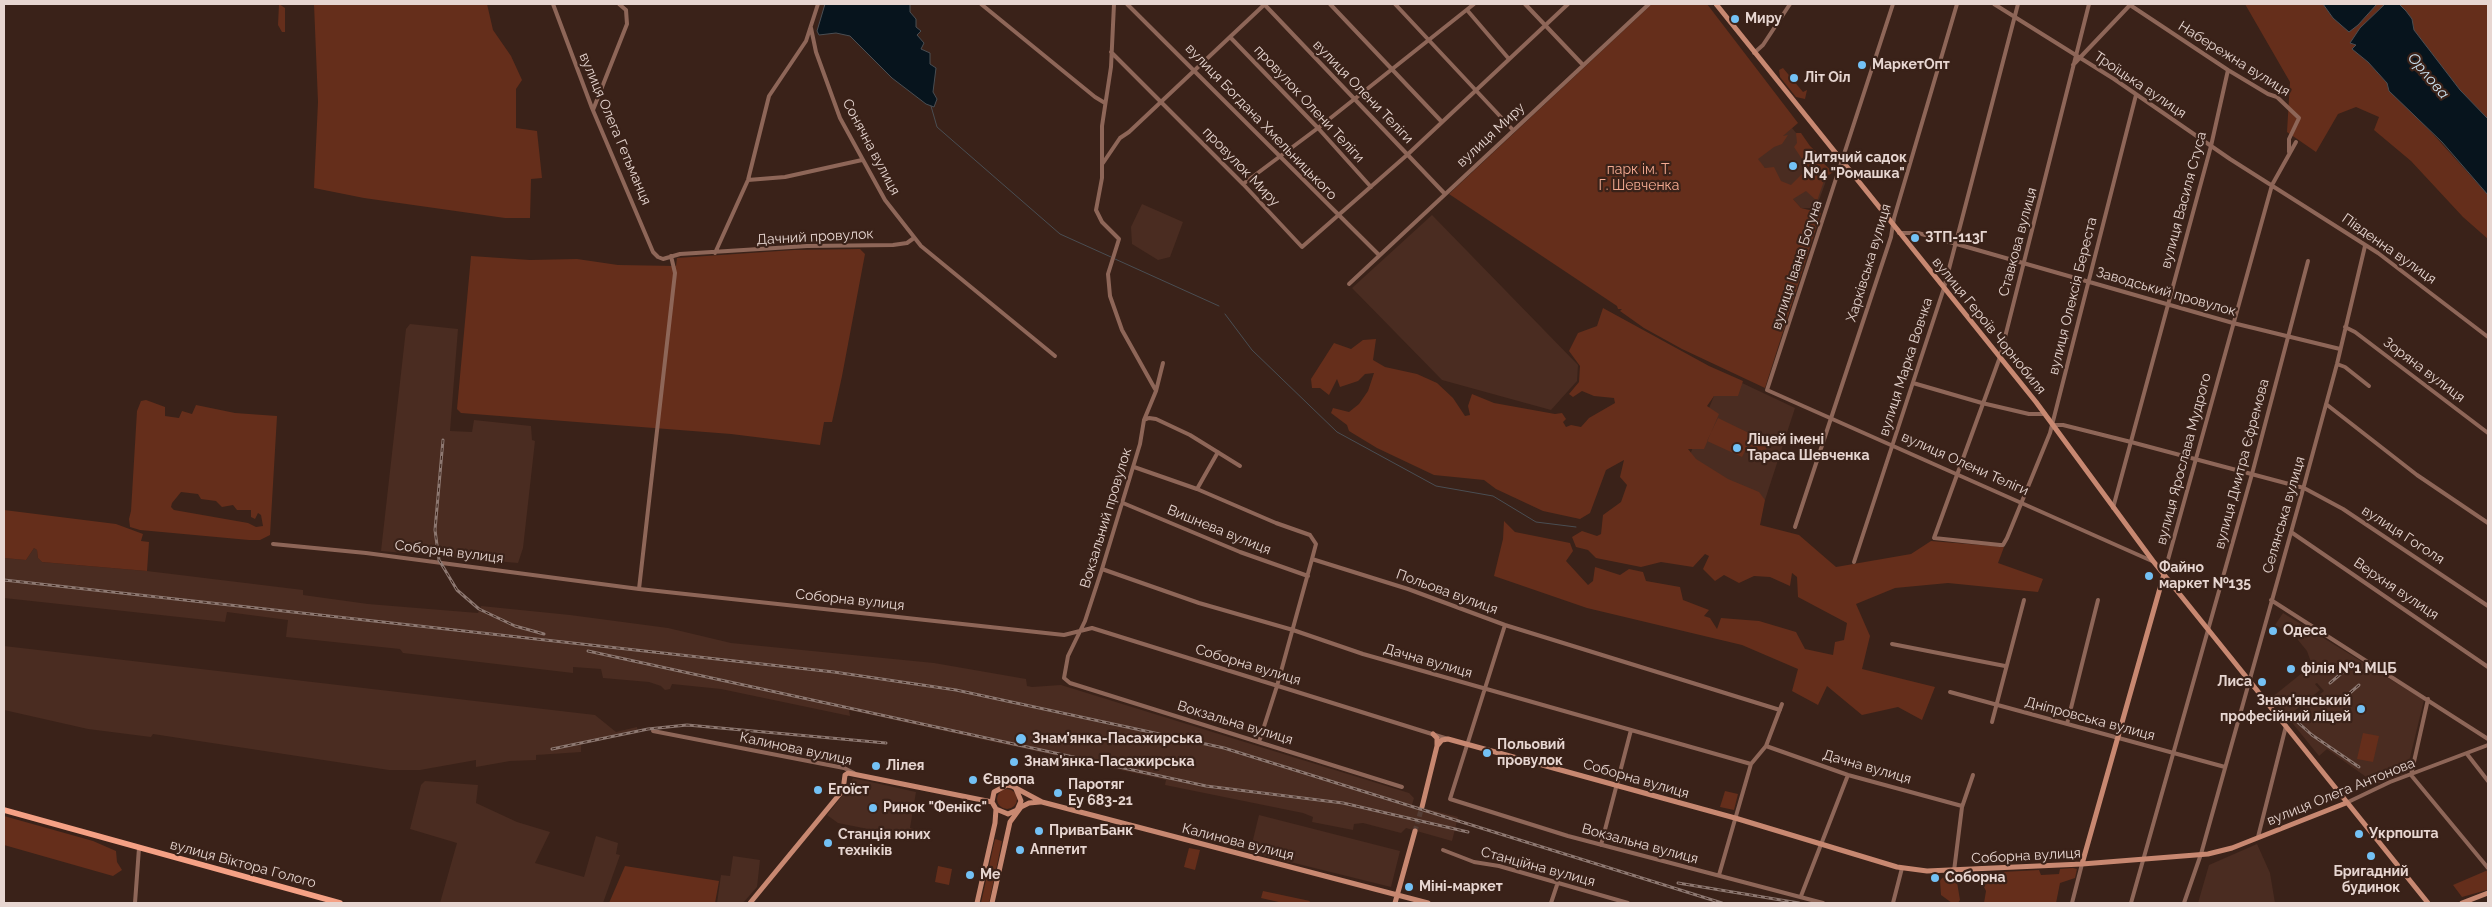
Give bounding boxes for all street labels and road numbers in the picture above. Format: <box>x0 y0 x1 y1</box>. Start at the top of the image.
street label: Набережна вулиця <box>2175 18 2293 100</box>
street label: вулиця Олени Теліги <box>1309 37 1417 147</box>
street label: вулиця Богдана Хмельницького <box>1182 40 1340 204</box>
street label: провулок Олени Теліги <box>1250 42 1368 166</box>
street label: Троїцька вулиця <box>2091 48 2189 122</box>
street label: вулиця Олега Гетьманця <box>575 50 655 208</box>
street label: Сонячна вулиця <box>839 96 903 198</box>
street label: вулиця Миру <box>1454 99 1528 171</box>
street label: провулок Миру <box>1199 124 1283 210</box>
street label: вулиця Василя Стуса <box>2158 130 2210 270</box>
street label: Ставкова вулиця <box>1995 186 2041 298</box>
street label: вулиця Івана Богуна <box>1768 198 1826 332</box>
street label: Харківська вулиця <box>1843 202 1895 324</box>
street label: Південна вулиця <box>2339 210 2439 288</box>
street label: вулиця Олексія Береста <box>2045 216 2101 376</box>
street label: Дачний провулок <box>756 226 874 248</box>
street label: вулиця Героїв Чорнобиля <box>1929 254 2049 398</box>
street label: Заводський провулок <box>2094 264 2238 320</box>
street label: вулиця Марка Вовчка <box>1876 296 1936 438</box>
street label: Зоряна вулиця <box>2380 334 2468 406</box>
street label: вулиця Ярослава Мудрого <box>2153 371 2215 547</box>
street label: вулиця Дмитра Єфремова <box>2211 377 2273 551</box>
street label: вулиця Олени Теліги <box>1899 428 2031 500</box>
street label: Вокзальний провулок <box>1077 446 1135 590</box>
street label: Селянська вулиця <box>2259 455 2309 575</box>
street label: Вишнева вулиця <box>1165 501 1273 559</box>
street label: вулиця Гоголя <box>2359 502 2447 568</box>
street label: Соборна вулиця <box>394 537 504 567</box>
street label: Верхня вулиця <box>2350 554 2442 624</box>
street label: Польова вулиця <box>1394 566 1500 618</box>
street label: Соборна вулиця <box>795 586 905 614</box>
street label: Дачна вулиця <box>1382 640 1474 682</box>
street label: Соборна вулиця <box>1193 641 1303 689</box>
street label: Дніпровська вулиця <box>2023 694 2157 744</box>
street label: Вокзальна вулиця <box>1175 697 1295 749</box>
street label: Калинова вулиця <box>738 729 854 769</box>
street label: Дачна вулиця <box>1821 746 1913 788</box>
street label: вулиця Олега Антонова <box>2265 755 2417 829</box>
street label: Соборна вулиця <box>1581 756 1691 802</box>
street label: Калинова вулиця <box>1180 820 1296 864</box>
street label: Вокзальна вулиця <box>1580 820 1700 868</box>
street label: вулиця Віктора Голого <box>168 836 318 892</box>
street label: Станційна вулиця <box>1479 844 1597 890</box>
street label: Соборна вулиця <box>1971 845 2081 867</box>

